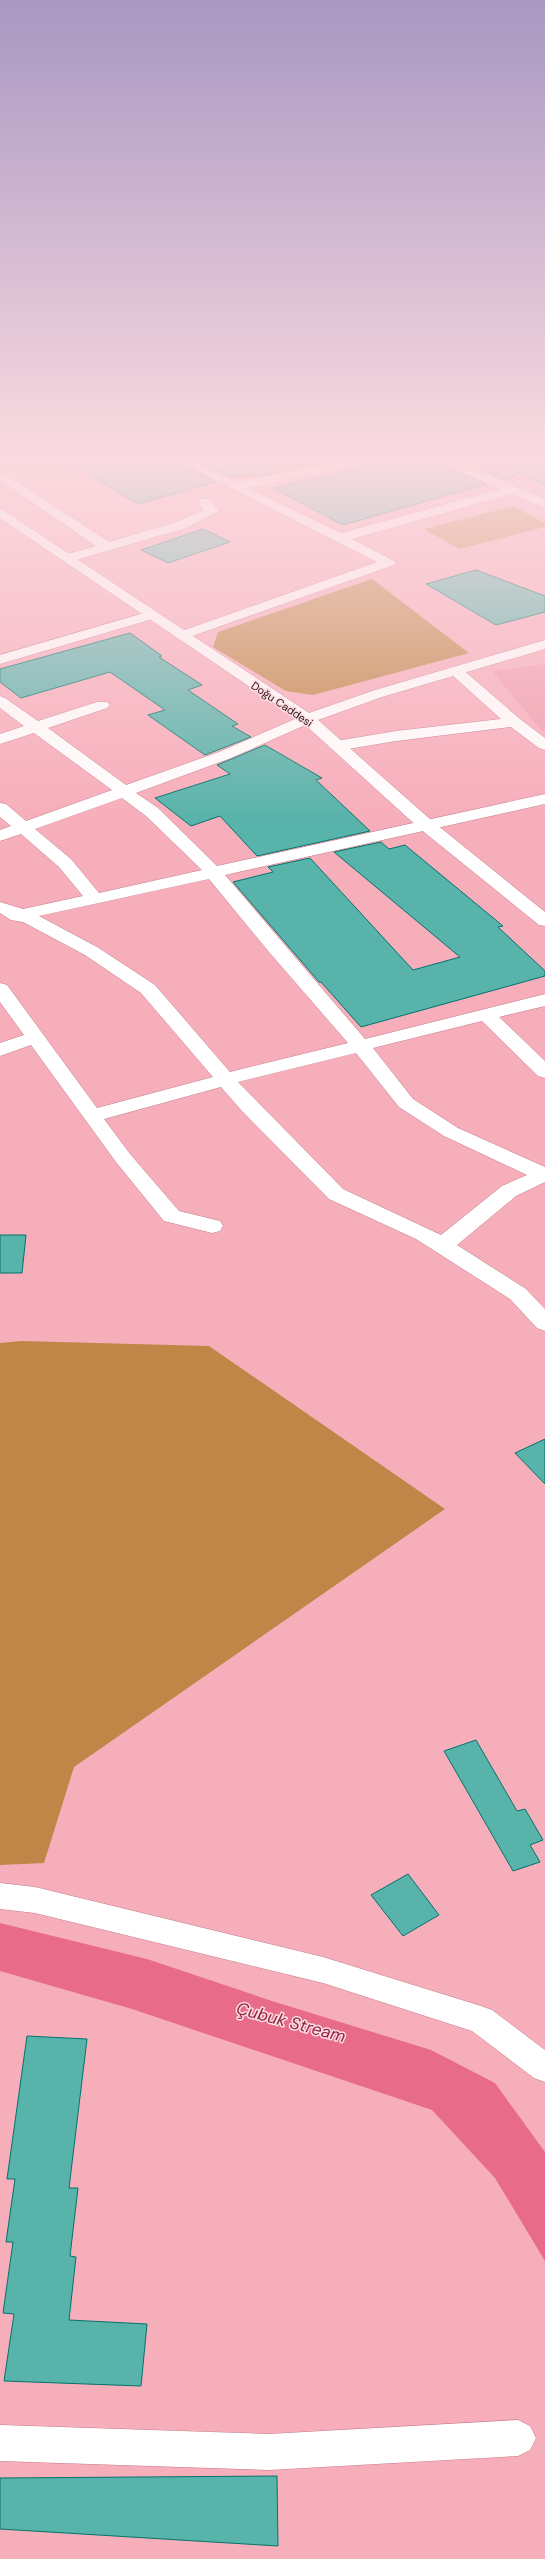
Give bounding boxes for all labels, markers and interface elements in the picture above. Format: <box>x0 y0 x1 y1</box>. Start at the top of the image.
street label: Doğu Caddesi <box>249 678 315 730</box>
water label: Çubuk Stream <box>234 1997 348 2047</box>

